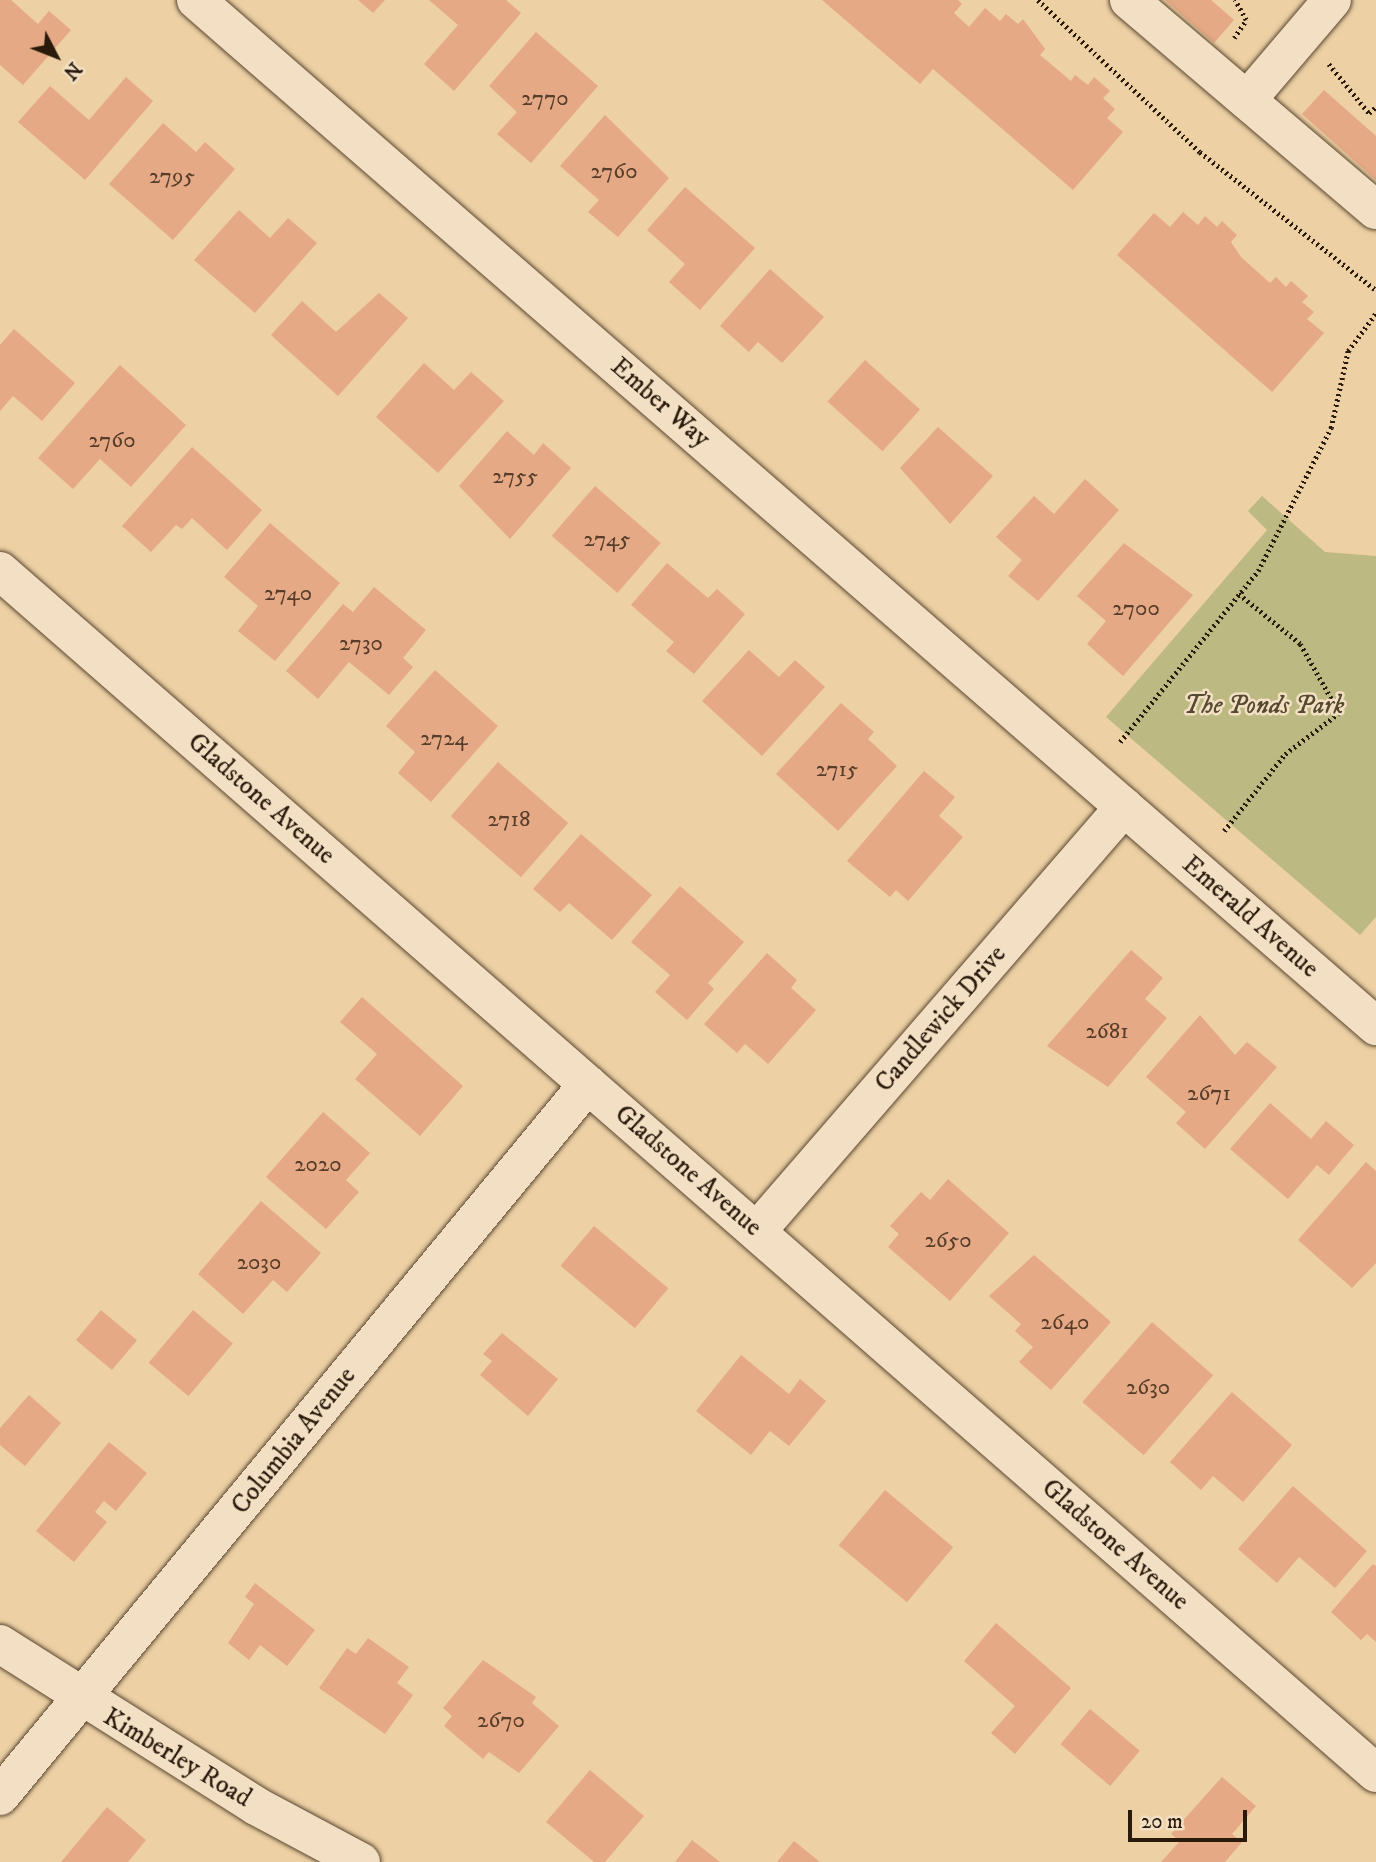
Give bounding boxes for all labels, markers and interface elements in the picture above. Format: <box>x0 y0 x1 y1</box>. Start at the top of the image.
north arrow <box>21 21 91 91</box>
text: N <box>58 57 86 84</box>
house number: 2770 <box>521 85 569 113</box>
house number: 2760 <box>590 158 638 186</box>
house number: 2795 <box>149 163 195 191</box>
street label: Ember Way <box>604 351 716 455</box>
house number: 2760 <box>88 427 136 455</box>
house number: 2755 <box>492 463 538 491</box>
house number: 2745 <box>583 526 631 554</box>
house number: 2740 <box>264 580 312 608</box>
house number: 2700 <box>1112 595 1160 623</box>
house number: 2730 <box>339 630 383 658</box>
park label: The Ponds Park <box>1184 690 1344 722</box>
house number: 2724 <box>420 725 468 753</box>
street label: Gladstone Avenue <box>181 727 341 871</box>
house number: 2715 <box>816 756 858 784</box>
house number: 2718 <box>488 806 530 834</box>
street label: Emerald Avenue <box>1175 849 1325 985</box>
street label: Candlewick Drive <box>869 939 1013 1099</box>
house number: 2681 <box>1085 1018 1129 1046</box>
house number: 2671 <box>1187 1080 1231 1108</box>
street label: Gladstone Avenue <box>608 1099 768 1243</box>
house number: 2020 <box>294 1151 342 1179</box>
house number: 2650 <box>924 1227 972 1255</box>
house number: 2030 <box>237 1249 281 1277</box>
house number: 2640 <box>1041 1309 1089 1337</box>
street label: Columbia Avenue <box>225 1361 363 1521</box>
house number: 2630 <box>1126 1374 1170 1402</box>
street label: Gladstone Avenue <box>1035 1473 1195 1617</box>
street label: Kimberley Road <box>97 1702 257 1814</box>
house number: 2670 <box>477 1707 525 1735</box>
scale bar <box>1131 1796 1250 1840</box>
text: 20 m <box>1141 1809 1183 1835</box>

